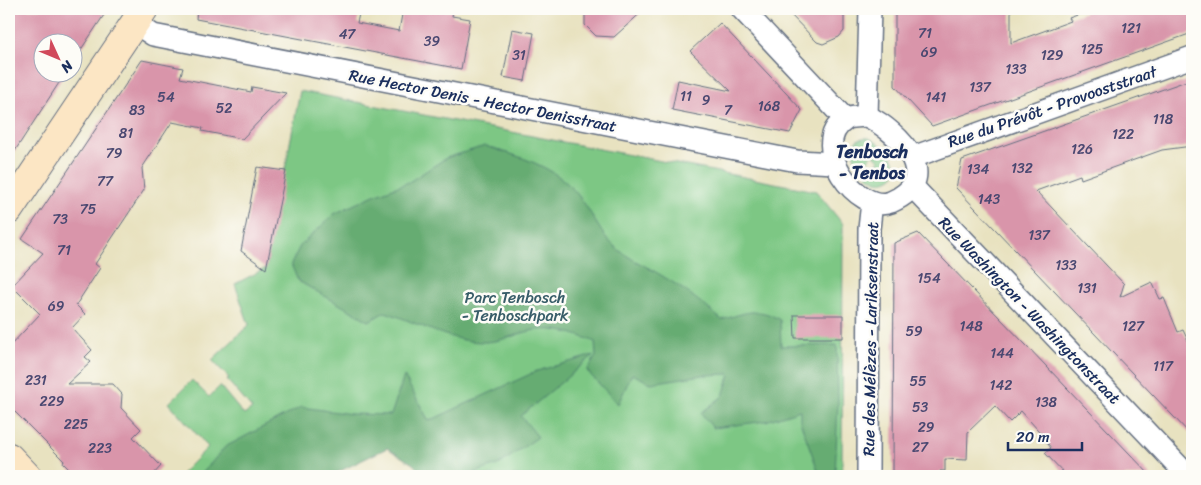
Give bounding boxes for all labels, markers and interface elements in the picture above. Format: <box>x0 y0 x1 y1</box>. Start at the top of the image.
house number: 121 <box>1121 16 1141 41</box>
house number: 71 <box>918 21 932 46</box>
house number: 47 <box>339 22 356 47</box>
house number: 39 <box>424 29 441 54</box>
north arrow <box>32 32 82 82</box>
house number: 125 <box>1081 37 1104 62</box>
house number: 69 <box>921 40 938 65</box>
house number: 31 <box>512 43 526 68</box>
house number: 129 <box>1041 43 1064 68</box>
text: N <box>54 54 80 79</box>
street label: Rue du Prévôt - Provooststraat <box>944 57 1161 156</box>
house number: 133 <box>1005 57 1027 82</box>
street label: Rue Hector Denis - Hector Denisstraat <box>347 60 619 141</box>
house number: 137 <box>969 75 992 100</box>
house number: 11 <box>680 84 692 109</box>
house number: 54 <box>157 85 175 110</box>
house number: 141 <box>926 85 946 110</box>
house number: 9 <box>702 88 711 113</box>
house number: 168 <box>758 94 781 119</box>
house number: 52 <box>216 96 232 121</box>
house number: 83 <box>129 98 145 123</box>
house number: 7 <box>724 98 733 123</box>
house number: 118 <box>1153 107 1174 132</box>
house number: 81 <box>119 121 133 146</box>
house number: 122 <box>1112 122 1134 147</box>
district label: Tenbosch - Tenbos <box>836 136 909 189</box>
house number: 126 <box>1071 137 1093 162</box>
house number: 79 <box>106 141 123 166</box>
house number: 132 <box>1011 156 1033 181</box>
house number: 134 <box>967 157 989 182</box>
house number: 77 <box>97 169 114 194</box>
house number: 143 <box>978 187 1001 212</box>
house number: 75 <box>80 197 97 222</box>
house number: 73 <box>52 207 68 232</box>
street label: Rue Washington - Washingtonstraat <box>931 209 1128 411</box>
street label: Rue des Mélèzes - Lariksenstraat <box>854 222 887 456</box>
house number: 137 <box>1028 223 1051 248</box>
house number: 71 <box>57 238 71 263</box>
house number: 133 <box>1055 253 1077 278</box>
house number: 154 <box>917 266 941 291</box>
house number: 131 <box>1077 276 1097 301</box>
park label: Parc Tenbosch - Tenboschpark <box>461 283 569 330</box>
house number: 69 <box>48 294 65 319</box>
house number: 148 <box>959 314 983 339</box>
house number: 127 <box>1122 314 1145 339</box>
house number: 59 <box>905 319 923 344</box>
house number: 144 <box>990 341 1014 366</box>
house number: 117 <box>1153 354 1174 379</box>
house number: 231 <box>25 368 47 393</box>
house number: 55 <box>909 369 927 394</box>
house number: 142 <box>990 373 1012 398</box>
house number: 229 <box>40 389 65 414</box>
house number: 138 <box>1035 390 1058 415</box>
house number: 53 <box>912 395 928 420</box>
house number: 225 <box>64 412 89 437</box>
house number: 29 <box>918 415 935 440</box>
scale bar <box>1008 420 1082 452</box>
text: 20 m <box>1016 424 1050 450</box>
house number: 27 <box>912 435 929 460</box>
house number: 223 <box>88 436 112 461</box>

